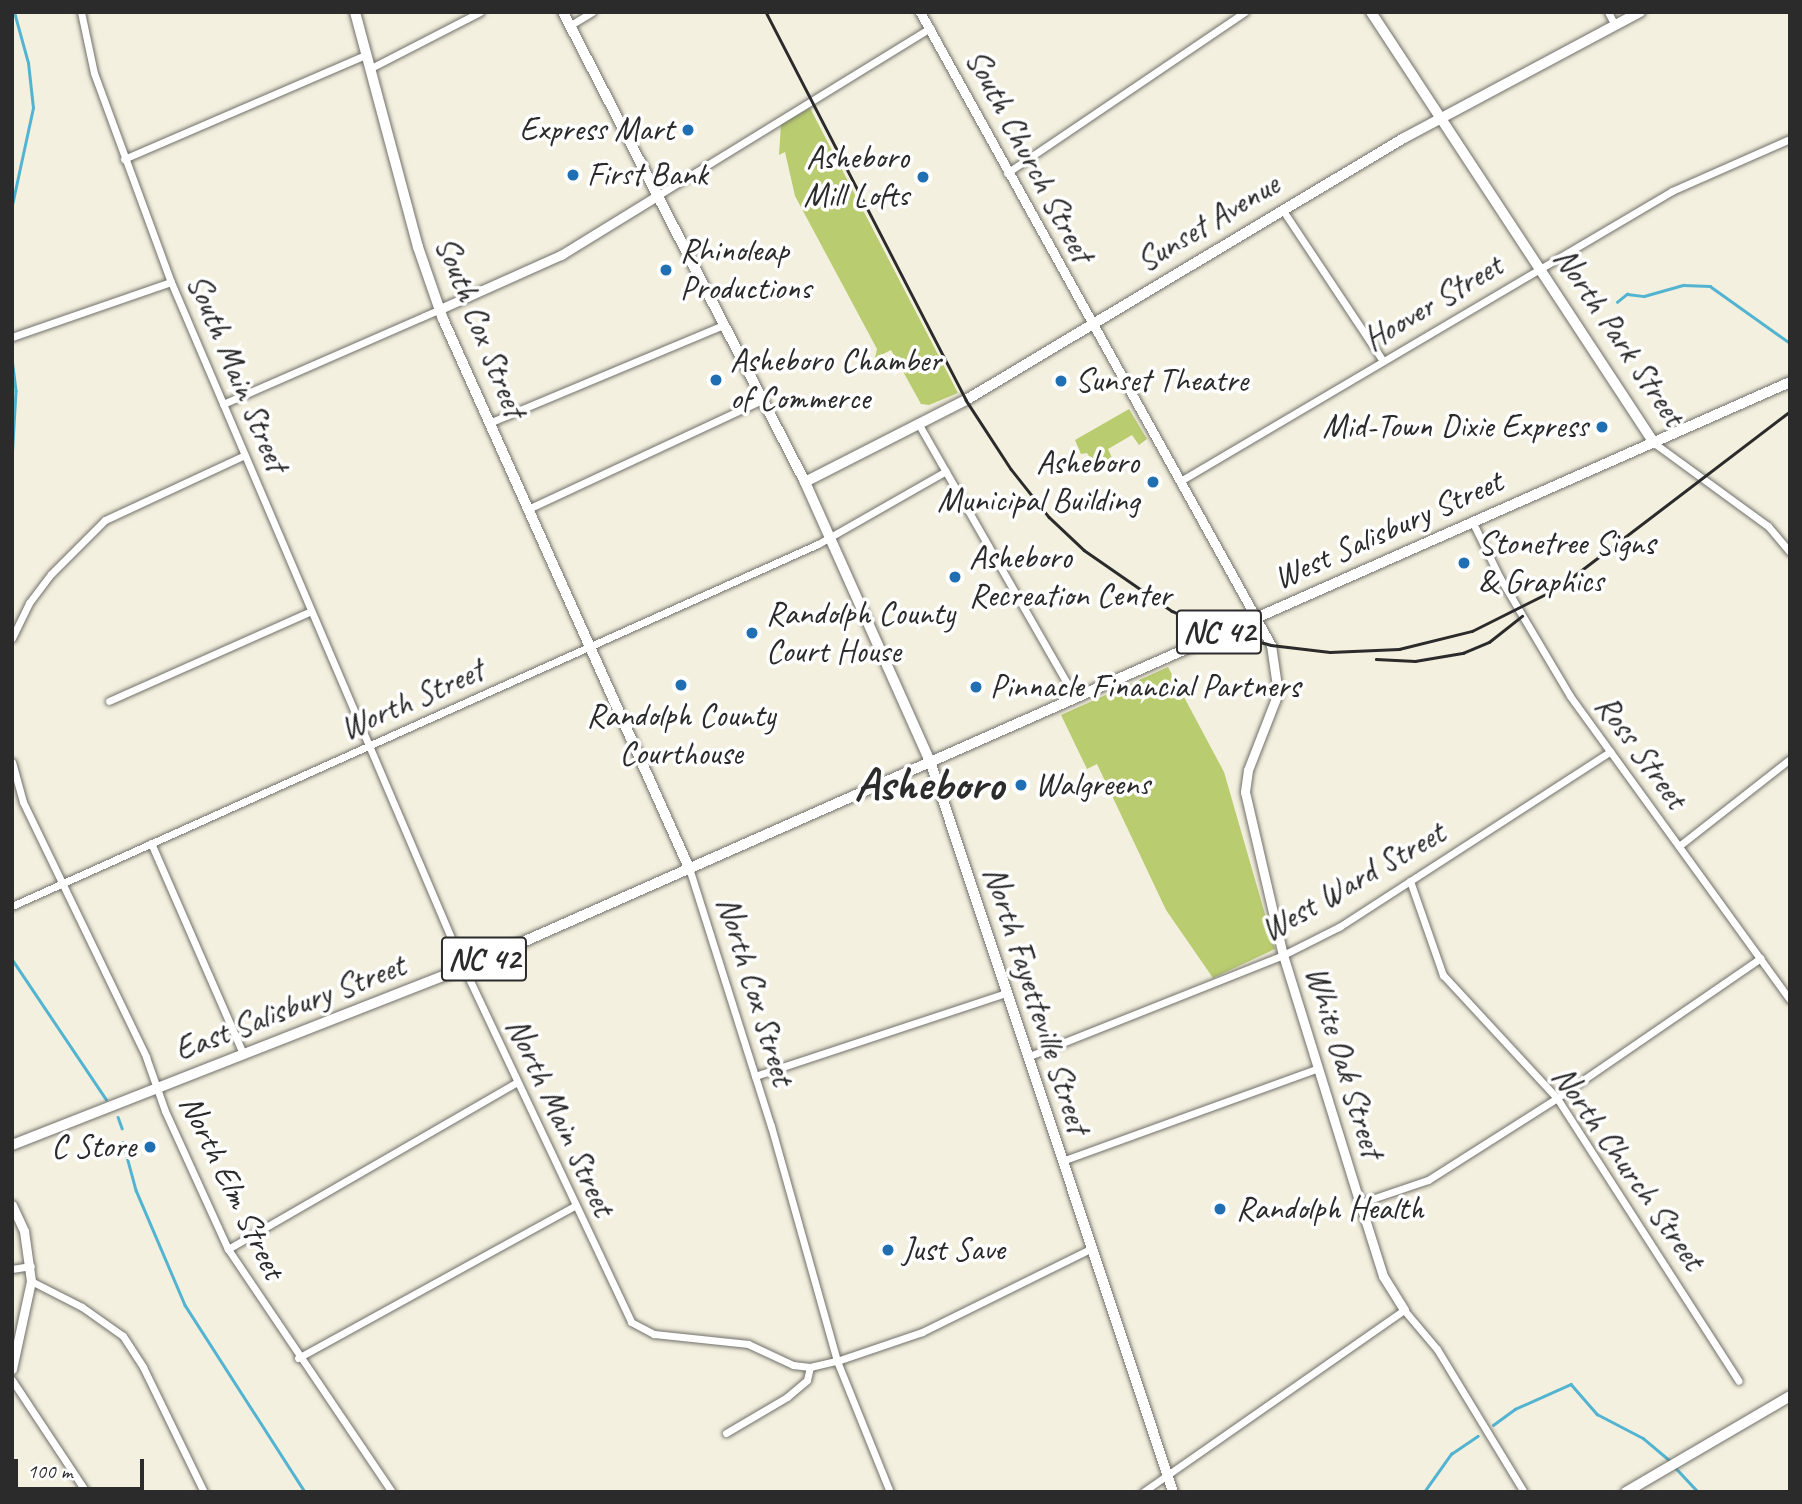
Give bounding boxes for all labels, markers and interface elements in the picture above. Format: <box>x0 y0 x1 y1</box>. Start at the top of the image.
street label: South Church Street <box>956 43 1102 269</box>
place label: Express Mart <box>518 110 674 150</box>
marker: Express Mart <box>680 122 696 138</box>
place label: Asheboro Mill Lofts <box>803 138 909 216</box>
place label: First Bank <box>587 155 709 195</box>
street label: Sunset Avenue <box>1130 165 1286 281</box>
marker: First Bank <box>565 167 581 183</box>
marker: Asheboro Mill Lofts <box>915 169 931 185</box>
street label: South Cox Street <box>426 231 534 423</box>
place label: Rhinoleap Productions <box>680 231 811 309</box>
street label: North Park Street <box>1544 239 1694 435</box>
street label: Hoover Street <box>1356 246 1510 360</box>
marker: Rhinoleap Productions <box>658 262 674 278</box>
street label: South Main Street <box>177 267 297 479</box>
place label: Asheboro Chamber of Commerce <box>730 341 943 419</box>
place label: Sunset Theatre <box>1075 361 1247 401</box>
marker: Asheboro Chamber of Commerce <box>708 372 724 388</box>
marker: Sunset Theatre <box>1053 373 1069 389</box>
place label: Mid-Town Dixie Express <box>1322 407 1588 447</box>
marker: Mid-Town Dixie Express <box>1594 419 1610 435</box>
place label: Asheboro Municipal Building <box>937 443 1139 521</box>
street label: West Salisbury Street <box>1267 462 1509 598</box>
marker: Asheboro Municipal Building <box>1145 474 1161 490</box>
place label: Stonetree Signs & Graphics <box>1478 524 1656 602</box>
place label: Asheboro Recreation Center <box>969 538 1171 616</box>
marker: Stonetree Signs & Graphics <box>1456 555 1472 571</box>
marker: Asheboro Recreation Center <box>947 569 963 585</box>
place label: Randolph County Court House <box>766 594 955 672</box>
road number: NC 42 <box>1175 604 1263 660</box>
marker: Randolph County Court House <box>744 625 760 641</box>
street label: Worth Street <box>334 651 490 749</box>
place label: Pinnacle Financial Partners <box>990 667 1302 707</box>
marker: Randolph County Courthouse <box>673 677 689 693</box>
marker: Pinnacle Financial Partners <box>968 679 984 695</box>
street label: Ross Street <box>1586 687 1696 817</box>
place label: Randolph County Courthouse <box>587 696 775 774</box>
district label: Asheboro <box>854 756 1004 812</box>
place label: Walgreens <box>1035 765 1150 805</box>
marker: Walgreens <box>1013 777 1029 793</box>
street label: West Ward Street <box>1253 813 1453 951</box>
street label: North Fayetteville Street <box>974 861 1098 1139</box>
street label: North Cox Street <box>707 892 803 1090</box>
road number: NC 42 <box>440 930 528 988</box>
street label: East Salisbury Street <box>169 946 411 1070</box>
street label: White Oak Street <box>1296 961 1392 1163</box>
street label: North Main Street <box>496 1011 624 1223</box>
street label: North Church Street <box>1543 1058 1713 1278</box>
street label: North Elm Street <box>170 1088 294 1286</box>
place label: C Store <box>51 1127 136 1167</box>
marker: C Store <box>142 1139 158 1155</box>
place label: Randolph Health <box>1236 1189 1422 1229</box>
marker: Randolph Health <box>1210 1199 1230 1219</box>
place label: Just Save <box>902 1230 1005 1270</box>
marker: Just Save <box>880 1242 896 1258</box>
scale bar <box>18 1444 147 1488</box>
text: 100 m <box>27 1458 72 1484</box>

